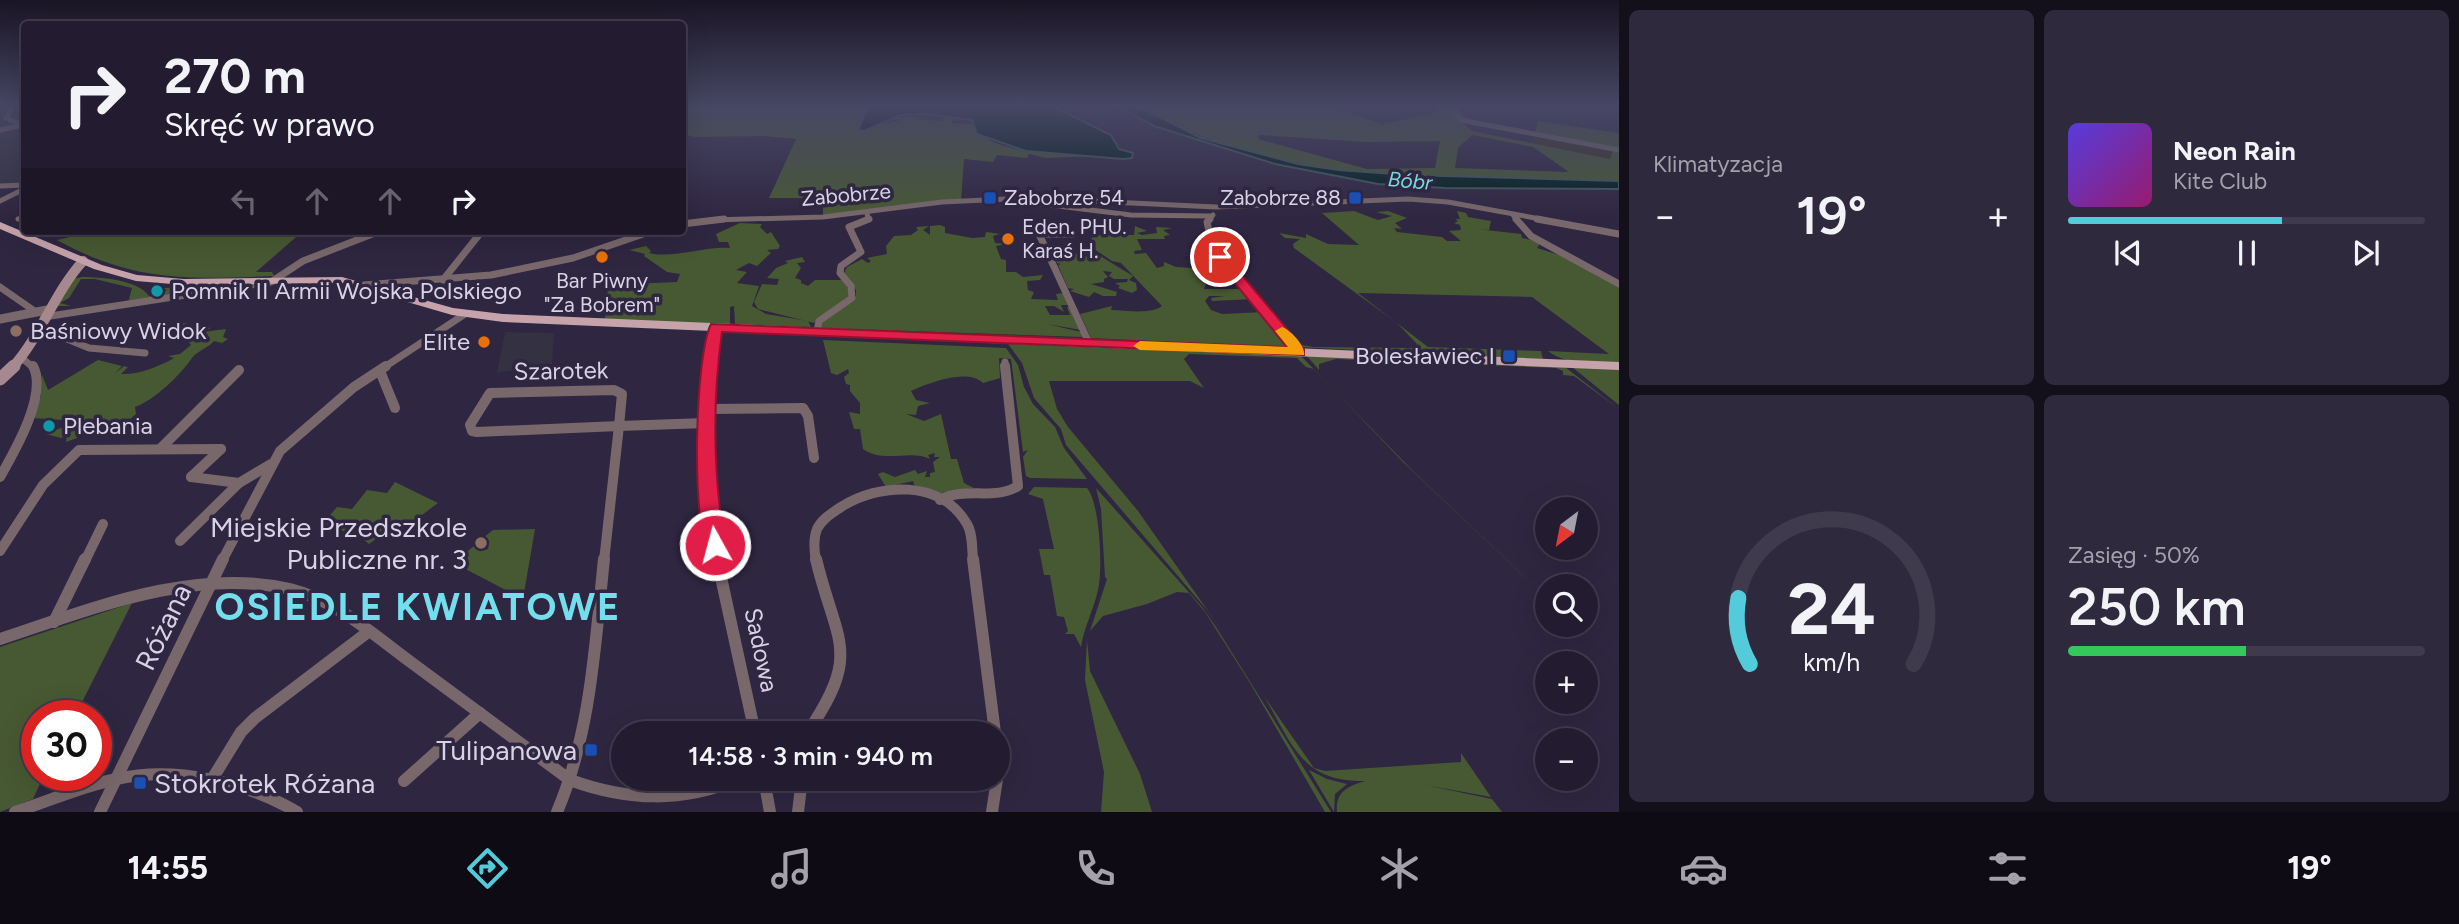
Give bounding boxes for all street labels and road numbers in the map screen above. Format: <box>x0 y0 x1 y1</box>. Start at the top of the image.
street label: Zabobrze <box>800 178 892 211</box>
street label: Szarotek <box>513 355 609 386</box>
street label: Różana <box>128 578 198 676</box>
street label: Sadowa <box>738 605 785 695</box>

